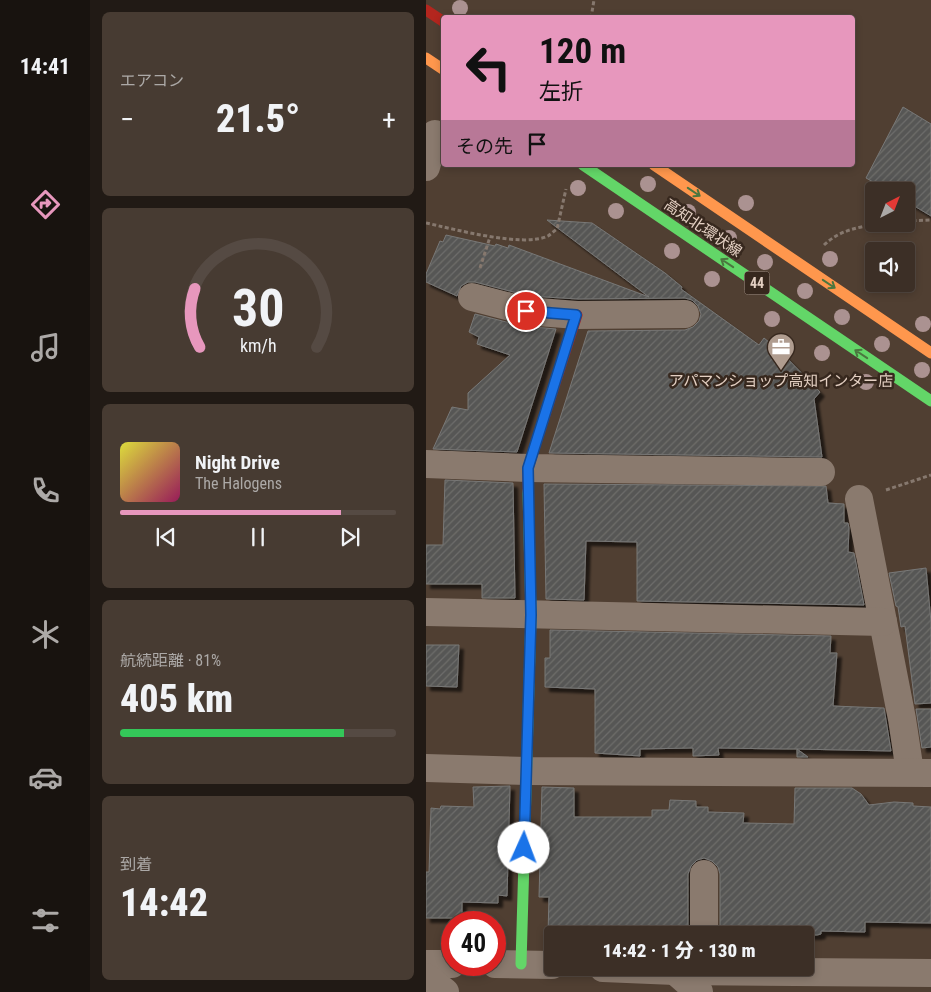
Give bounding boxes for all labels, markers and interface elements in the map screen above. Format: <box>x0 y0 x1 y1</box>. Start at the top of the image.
text: 120 m <box>539 31 626 72</box>
icon: left <box>456 35 521 100</box>
text: 14:41 <box>20 54 70 79</box>
text: エアコン <box>120 71 184 90</box>
text: 左折 <box>539 79 583 104</box>
text: 21.5° <box>216 97 300 141</box>
text: − <box>120 103 134 136</box>
text: + <box>382 103 396 136</box>
icon: arrive <box>523 130 551 158</box>
text: その先 <box>456 135 513 158</box>
north arrow <box>865 182 915 232</box>
map controls <box>865 182 915 292</box>
icon: directions <box>28 187 63 222</box>
one-way arrow <box>687 187 701 198</box>
street label: 高知北環状線 <box>661 195 745 261</box>
button: sound <box>865 242 915 292</box>
one-way arrow <box>720 258 734 268</box>
road number: 44 <box>744 272 770 294</box>
text: 30 <box>232 278 284 339</box>
one-way arrow <box>821 279 835 289</box>
pin <box>505 290 547 332</box>
icon: arrive <box>512 297 540 325</box>
icon: music <box>28 330 63 365</box>
office icon: アパマンショップ高知インター店 <box>766 332 796 371</box>
text: km/h <box>240 335 276 356</box>
one-way arrow <box>855 349 869 359</box>
place label: アパマンショップ高知インター店 <box>669 372 893 390</box>
text: Night Drive <box>195 451 280 474</box>
icon: phone <box>28 473 63 508</box>
text: The Halogens <box>195 474 282 493</box>
icon: previous <box>152 523 180 551</box>
icon: pause <box>244 523 272 551</box>
icon: next <box>336 523 364 551</box>
icon: climate <box>28 617 63 652</box>
text: 航続距離 · 81% <box>120 651 221 670</box>
text: 405 km <box>120 677 233 721</box>
icon: car <box>28 760 63 795</box>
position arrow <box>497 821 549 873</box>
text: 到着 <box>120 855 152 874</box>
text: 14:42 <box>120 881 208 925</box>
icon: filters <box>28 903 63 938</box>
speed limit sign: 40 <box>441 911 506 976</box>
text: 14:42 · 1 分 · 130 m <box>602 939 756 962</box>

